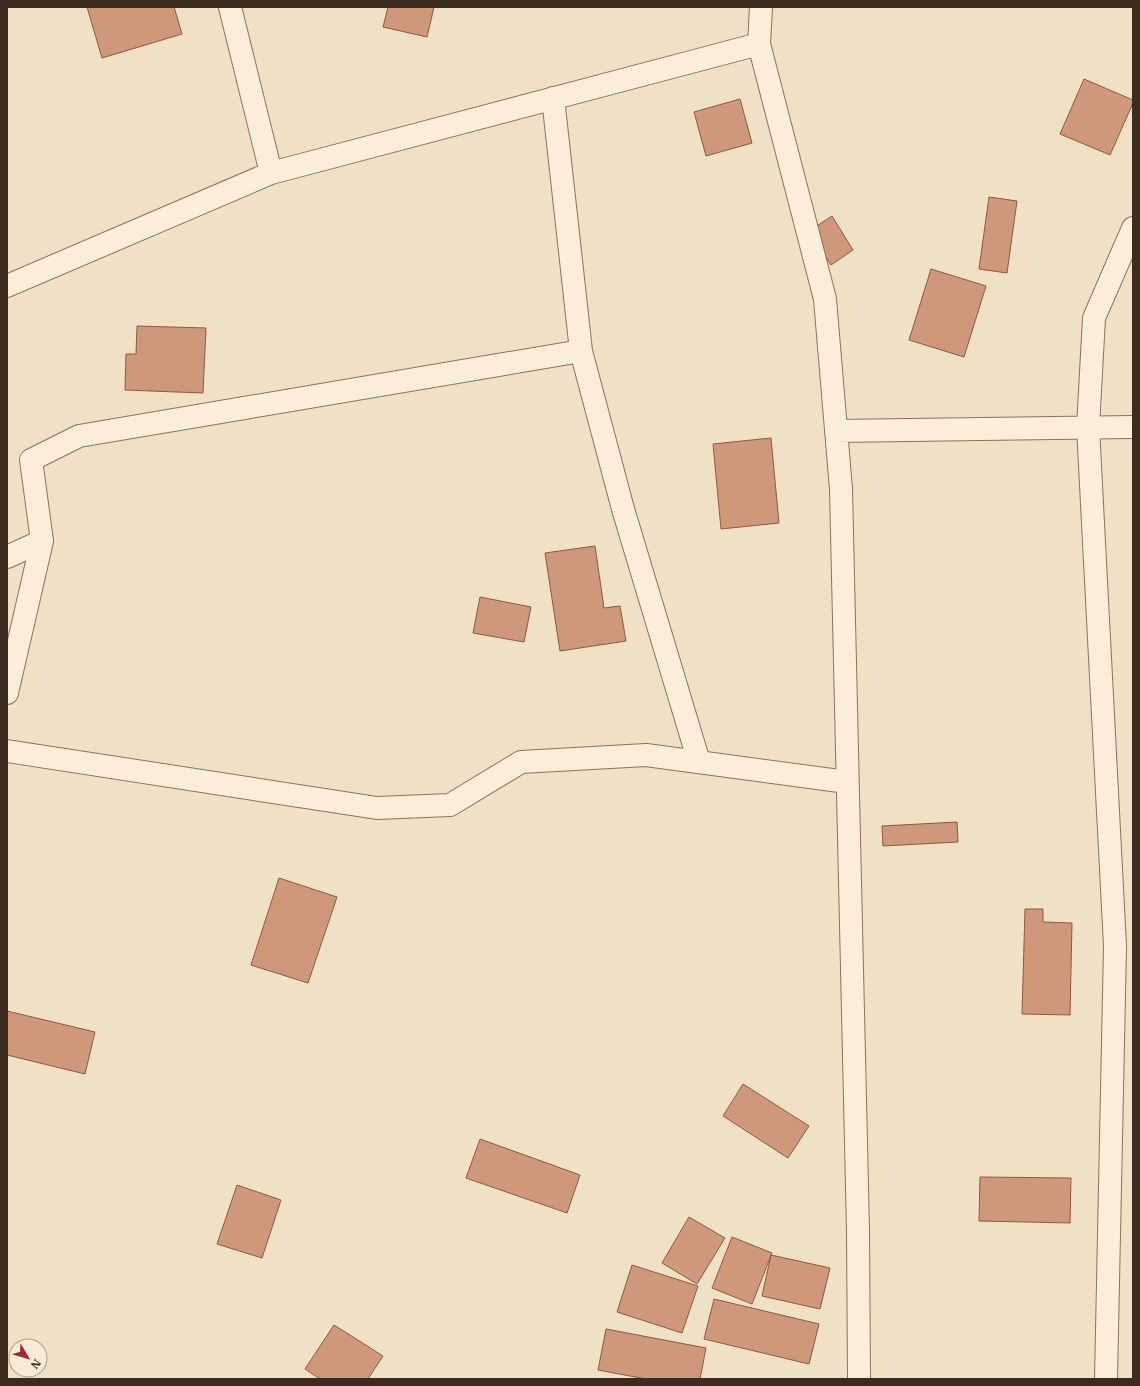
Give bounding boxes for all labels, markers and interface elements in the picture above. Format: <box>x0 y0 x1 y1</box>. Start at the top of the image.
north arrow <box>8 1338 48 1378</box>
text: N <box>28 1356 44 1372</box>

